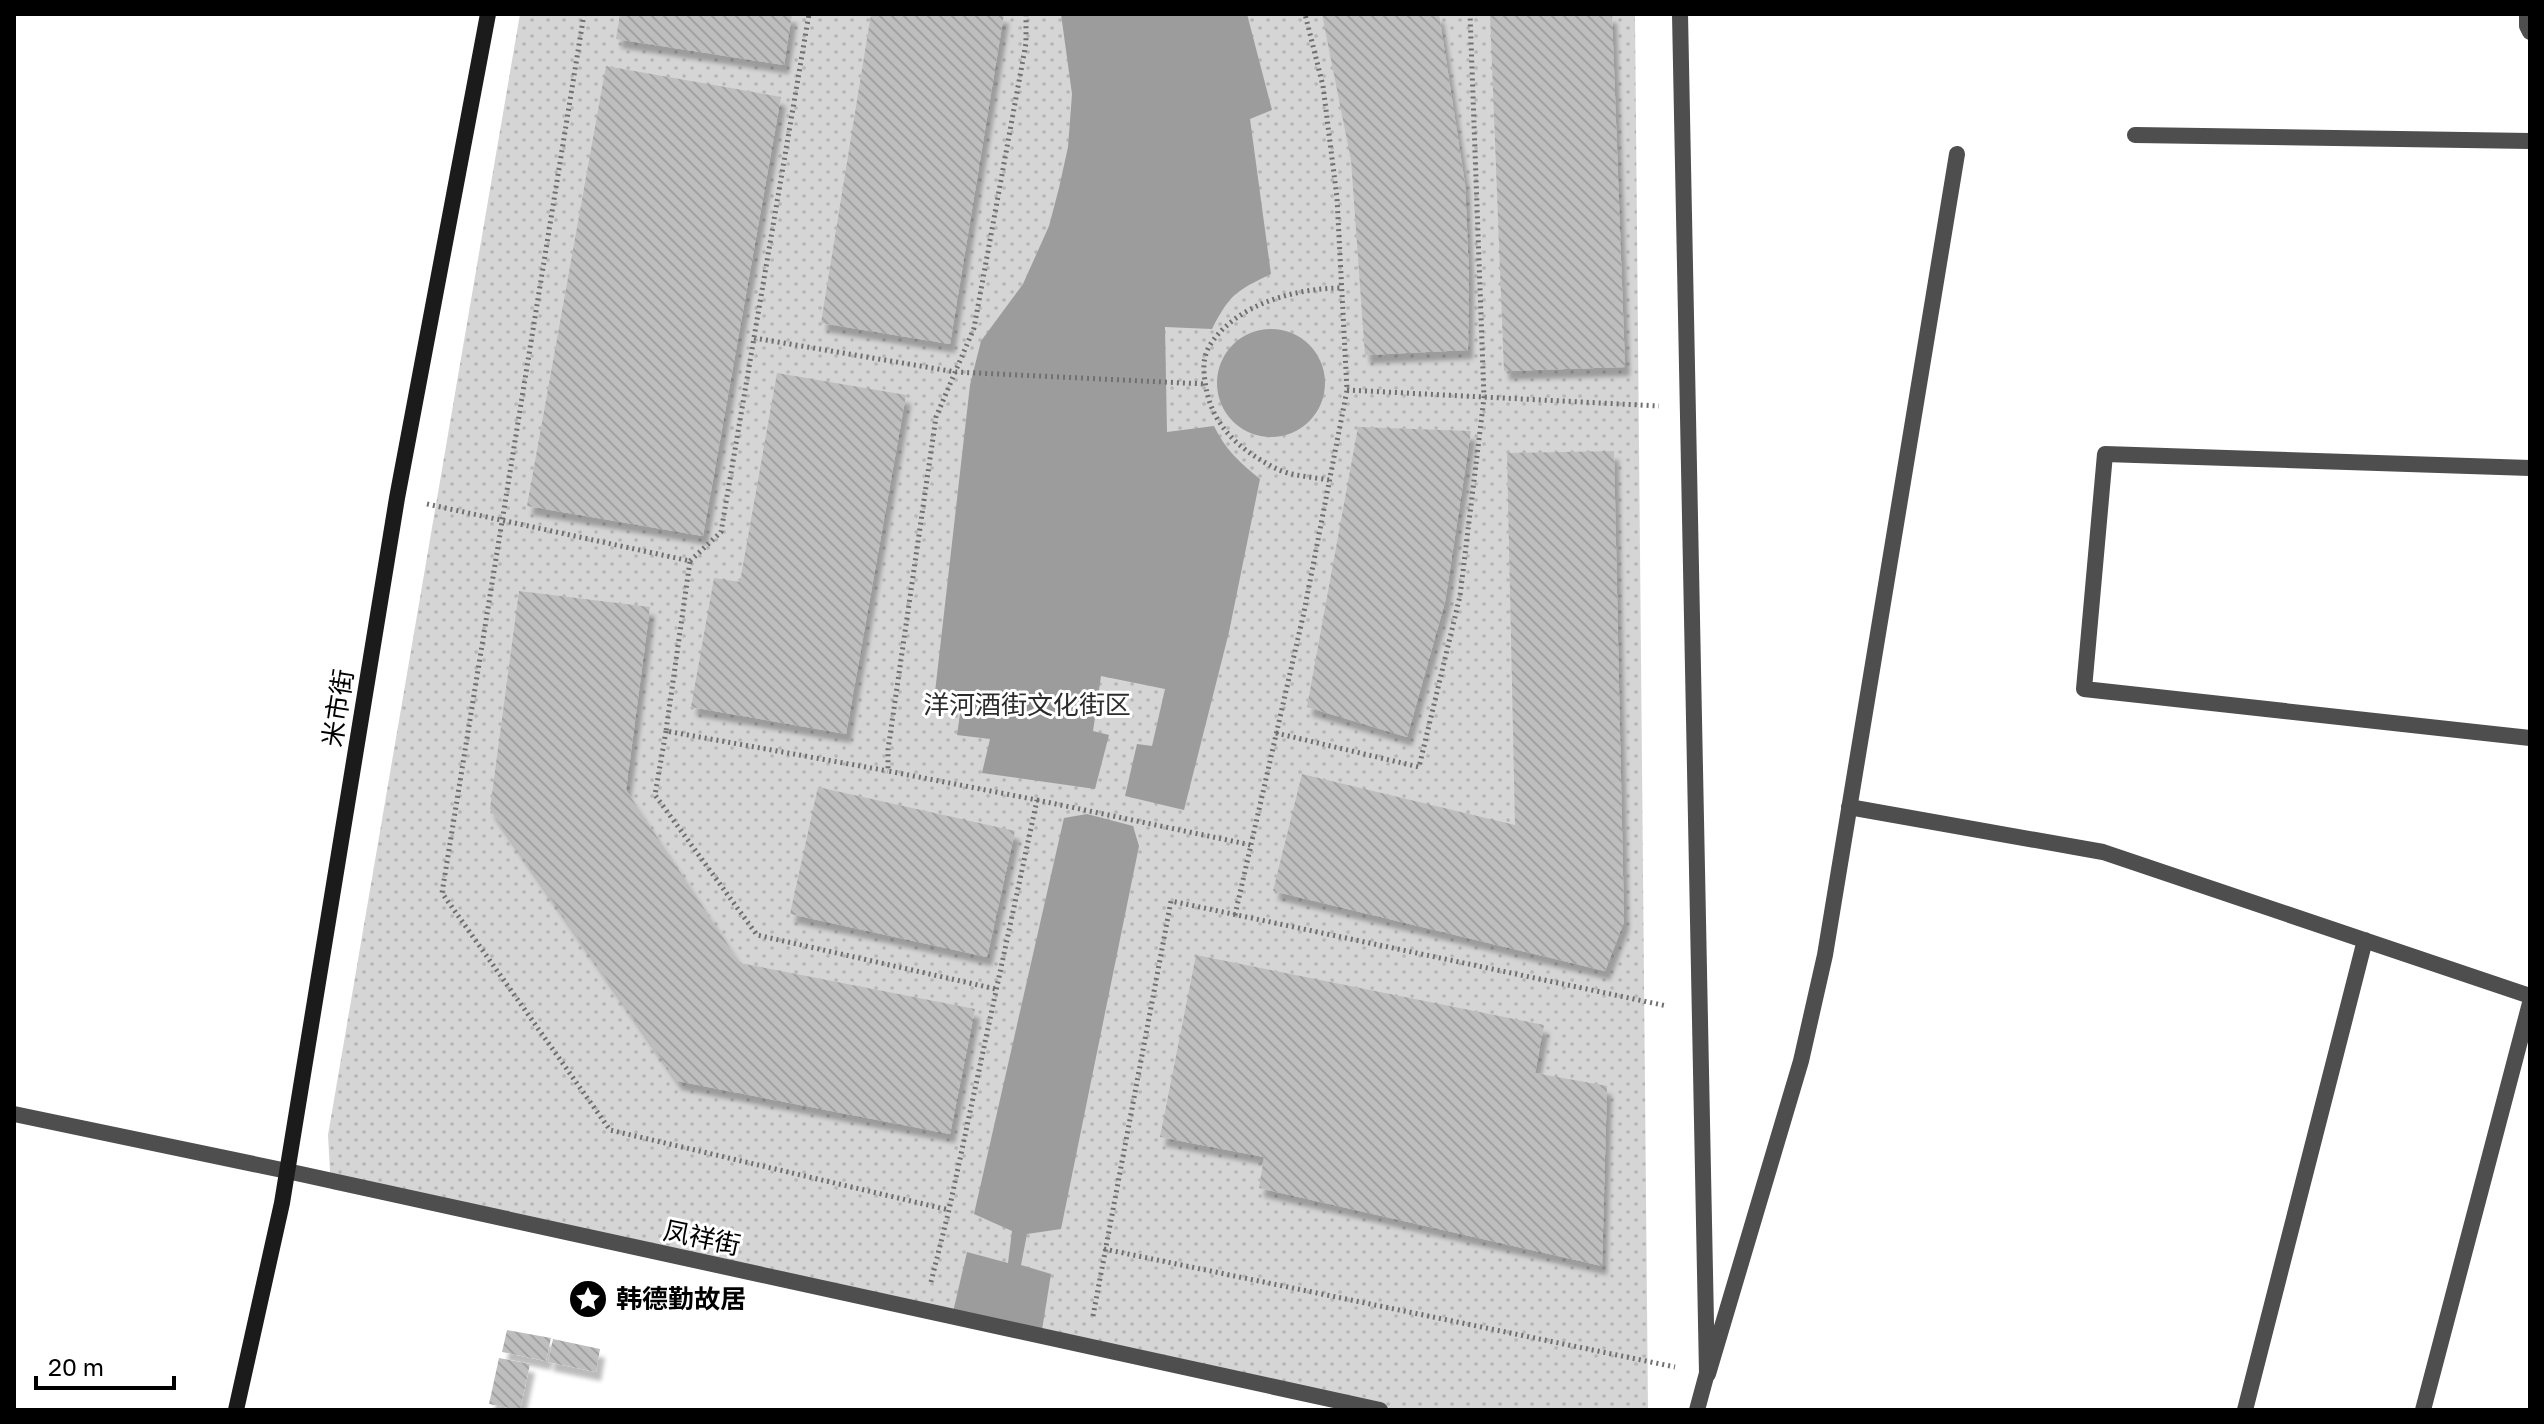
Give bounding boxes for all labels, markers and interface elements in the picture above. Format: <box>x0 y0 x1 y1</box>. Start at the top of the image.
street label: 米市街 <box>316 667 359 749</box>
park label: 洋河酒街文化街区 <box>923 689 1131 720</box>
street label: 凤祥街 <box>661 1214 743 1261</box>
place icon: 韩德勤故居 <box>567 1278 609 1320</box>
place label: 韩德勤故居 <box>616 1283 746 1314</box>
scale bar <box>36 1340 174 1390</box>
text: 20 m <box>48 1352 104 1381</box>

